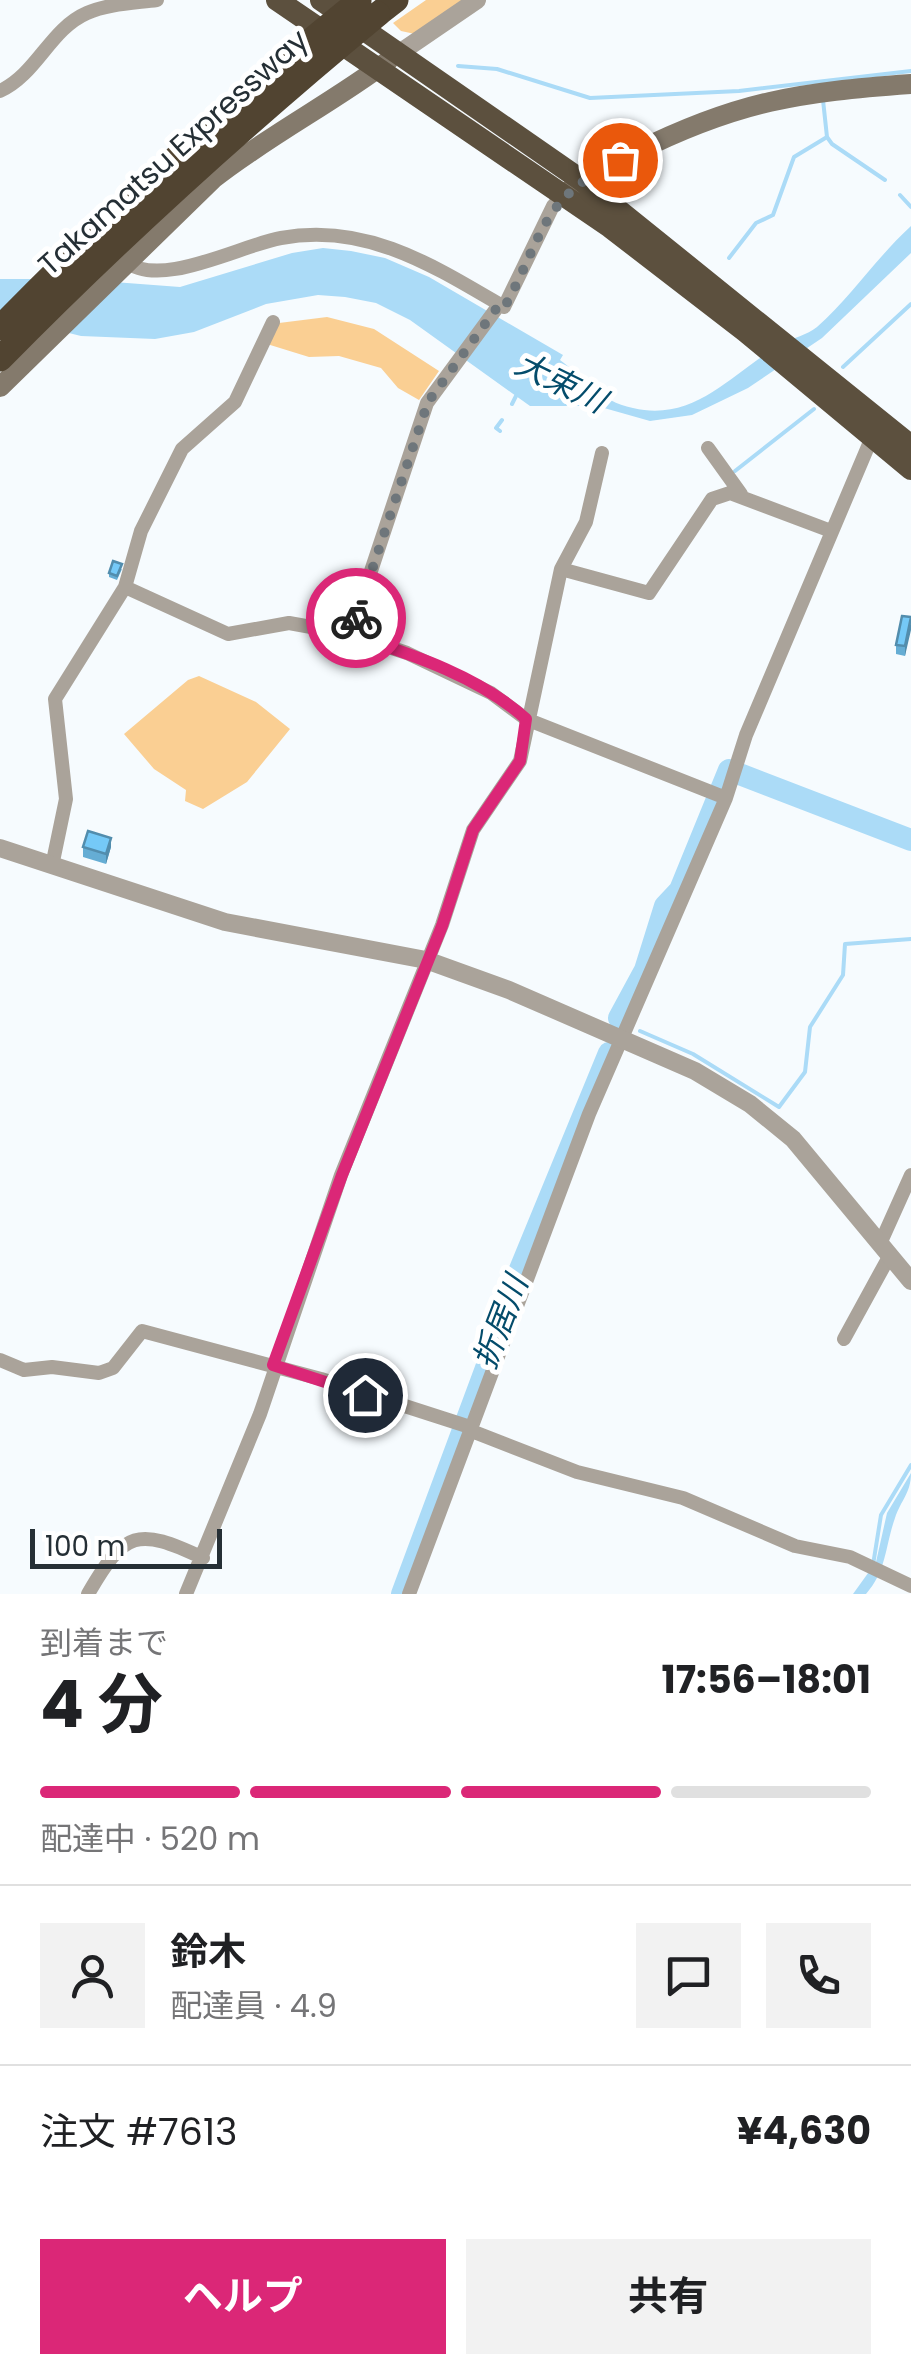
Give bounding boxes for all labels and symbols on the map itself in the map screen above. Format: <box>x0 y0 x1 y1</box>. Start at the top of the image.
street label: Takamatsu Expressway <box>29 19 318 285</box>
pin <box>578 118 663 203</box>
water label: 大束川 <box>508 341 617 425</box>
courier <box>306 568 406 668</box>
water label: 折居川 <box>462 1266 539 1375</box>
pin <box>323 1353 408 1438</box>
scale bar <box>30 1524 222 1568</box>

